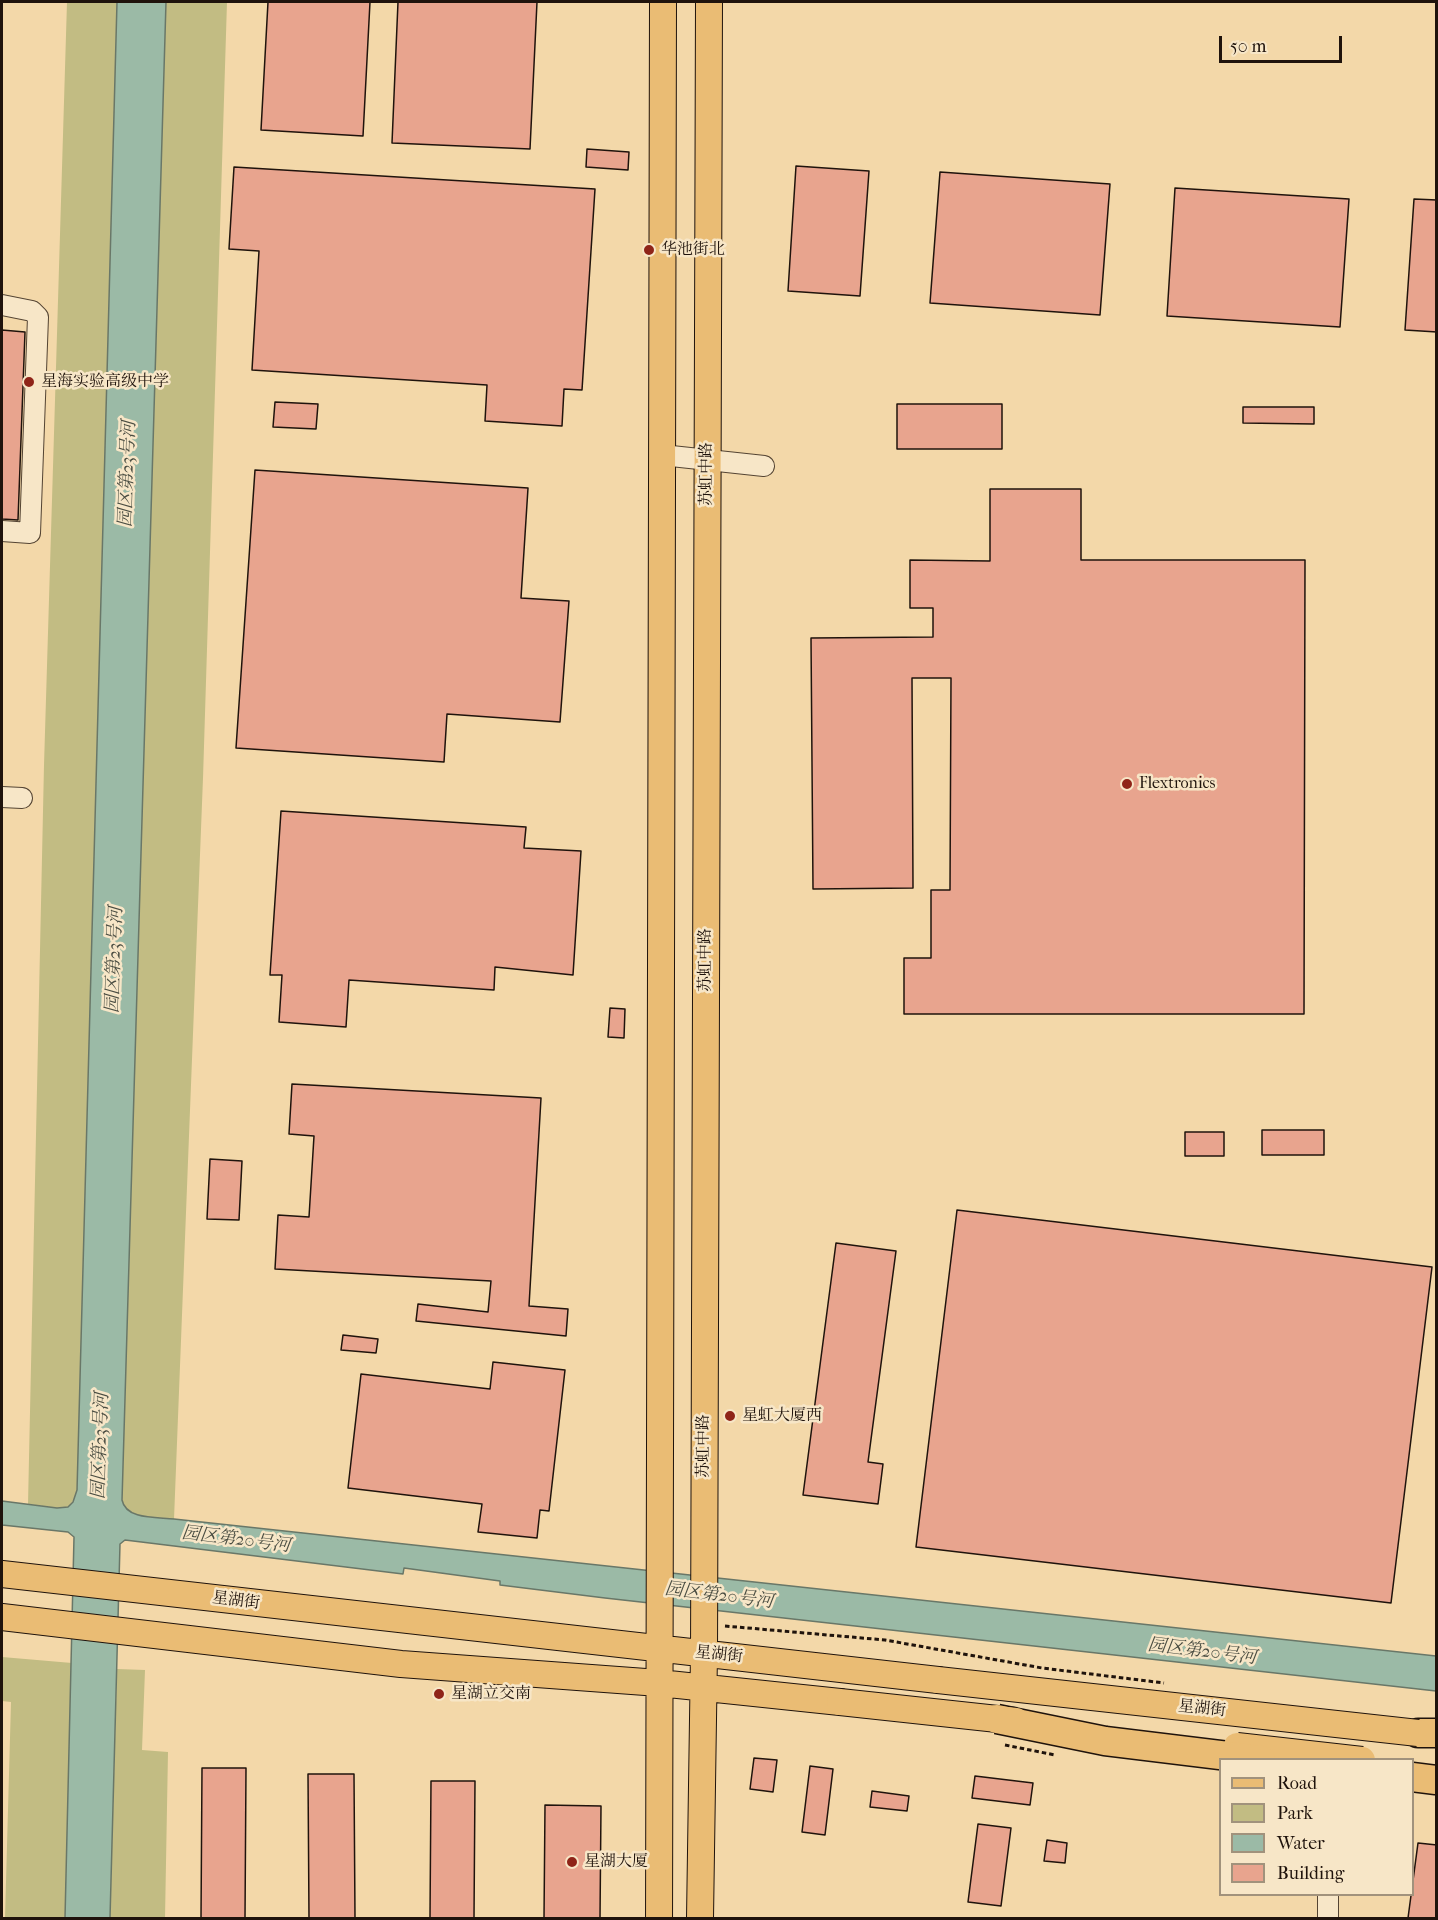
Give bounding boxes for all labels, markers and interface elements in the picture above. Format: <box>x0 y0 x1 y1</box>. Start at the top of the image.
scale bar <box>1222 24 1345 62</box>
text: 50 m <box>1230 36 1266 57</box>
place label: 华池街北 <box>661 240 725 260</box>
marker: 华池街北 <box>642 243 656 257</box>
place label: 星海实验高级中学 <box>41 372 169 392</box>
marker: 星海实验高级中学 <box>22 375 36 389</box>
water label: 园区第23号河 <box>115 420 141 528</box>
street label: 苏虹中路 <box>697 442 717 506</box>
place label: Flextronics <box>1139 774 1215 794</box>
marker: Flextronics <box>1120 777 1134 791</box>
water label: 园区第23号河 <box>102 906 128 1014</box>
street label: 苏虹中路 <box>696 928 716 992</box>
water label: 园区第23号河 <box>88 1392 114 1500</box>
place label: 星虹大厦西 <box>742 1406 822 1426</box>
marker: 星虹大厦西 <box>723 1409 737 1423</box>
street label: 苏虹中路 <box>694 1414 714 1478</box>
water label: 园区第20号河 <box>180 1523 292 1557</box>
water label: 园区第20号河 <box>663 1579 775 1613</box>
street label: 星湖街 <box>211 1589 261 1613</box>
water label: 园区第20号河 <box>1146 1635 1258 1669</box>
street label: 星湖街 <box>694 1643 744 1667</box>
place label: 星湖立交南 <box>451 1684 531 1704</box>
marker: 星湖立交南 <box>432 1687 446 1701</box>
street label: 星湖街 <box>1177 1697 1227 1721</box>
legend <box>1219 1758 1414 1896</box>
text: Road <box>1277 1773 1317 1794</box>
text: Park <box>1277 1803 1313 1824</box>
text: Water <box>1277 1833 1325 1854</box>
place label: 星湖大厦 <box>584 1852 648 1872</box>
marker: 星湖大厦 <box>565 1855 579 1869</box>
text: Building <box>1277 1863 1344 1884</box>

